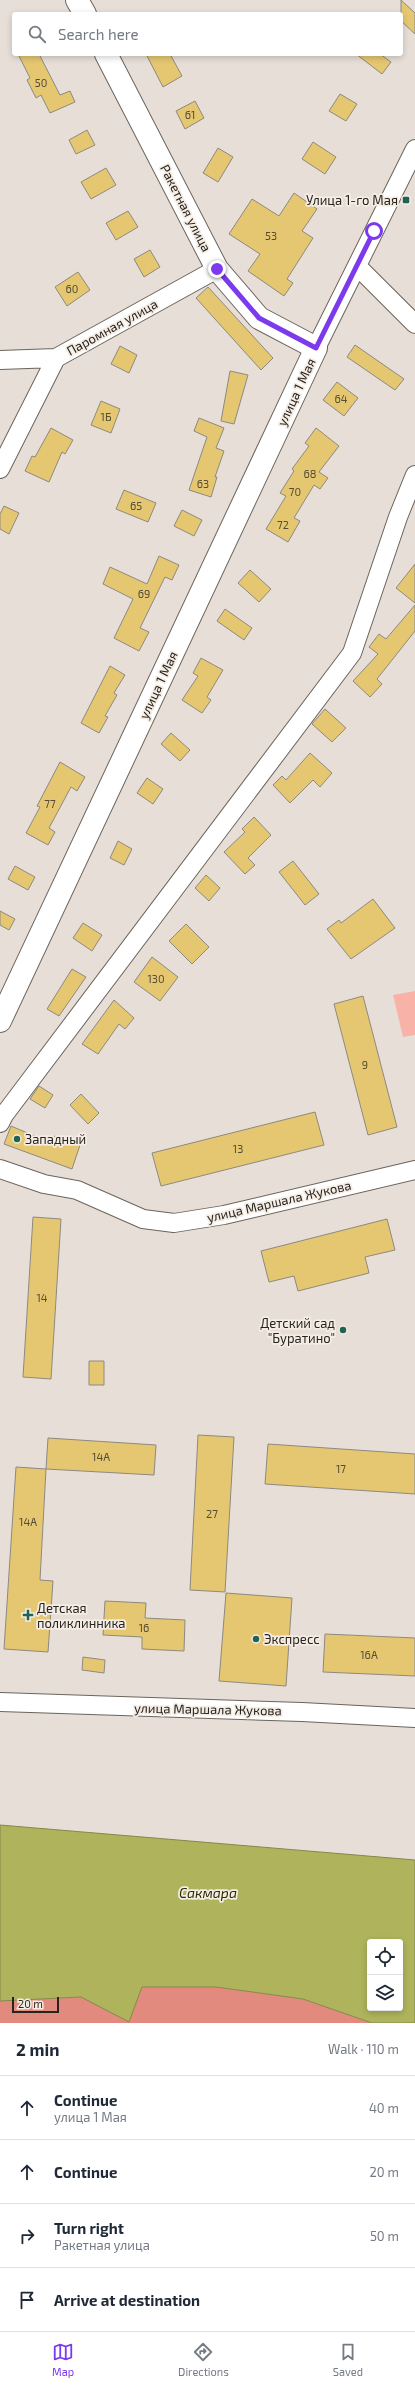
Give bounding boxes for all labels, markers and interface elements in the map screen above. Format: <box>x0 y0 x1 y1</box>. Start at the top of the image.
search box <box>12 12 403 56</box>
icon: search <box>26 23 48 45</box>
text: Search here <box>58 25 139 43</box>
house number: 50 <box>35 76 47 89</box>
house number: 61 <box>185 108 195 121</box>
street label: Ракетная улица <box>157 162 215 254</box>
place label: Улица 1-го Мая <box>306 192 398 208</box>
marker: Улица 1-го Мая <box>401 195 411 205</box>
route start <box>365 222 383 240</box>
house number: 53 <box>265 229 277 242</box>
route end <box>208 260 226 278</box>
house number: 60 <box>66 282 78 295</box>
street label: Паромная улица <box>64 295 160 359</box>
street label: улица 1 Мая <box>273 356 319 428</box>
house number: 64 <box>334 392 348 405</box>
house number: 1Б <box>101 410 112 423</box>
house number: 68 <box>304 467 316 480</box>
house number: 63 <box>197 477 209 490</box>
house number: 70 <box>289 485 301 498</box>
house number: 65 <box>130 499 142 512</box>
house number: 72 <box>277 518 289 531</box>
house number: 69 <box>138 587 150 600</box>
street label: улица 1 Мая <box>135 649 181 721</box>
house number: 77 <box>44 797 56 810</box>
house number: 130 <box>147 972 165 985</box>
house number: 9 <box>362 1058 368 1071</box>
place label: Западный <box>25 1131 86 1147</box>
marker: Западный <box>12 1134 22 1144</box>
house number: 13 <box>233 1142 243 1155</box>
street label: улица Маршала Жукова <box>205 1177 353 1225</box>
house number: 14 <box>36 1291 48 1304</box>
place label: Детский сад "Буратино" <box>260 1315 335 1346</box>
marker: Детский сад "Буратино" <box>338 1325 348 1335</box>
house number: 14А <box>92 1450 110 1463</box>
house number: 17 <box>336 1462 346 1475</box>
house number: 27 <box>206 1507 218 1520</box>
house number: 14А <box>19 1515 37 1528</box>
place label: Детская поликлинника <box>37 1600 126 1631</box>
marker: Детская поликлинника <box>22 1609 34 1621</box>
house number: 16 <box>139 1621 149 1634</box>
place label: Экспресс <box>264 1631 320 1647</box>
marker: Экспресс <box>251 1634 261 1644</box>
house number: 16А <box>360 1648 378 1661</box>
street label: улица Маршала Жукова <box>134 1700 282 1718</box>
water label: Сакмара <box>179 1884 237 1901</box>
map controls <box>367 1939 403 2011</box>
button: locate <box>367 1939 403 1975</box>
button: layers <box>367 1975 403 2011</box>
scale bar <box>12 1995 59 2014</box>
text: 20 m <box>18 1997 43 2010</box>
text: 2 min <box>16 2039 59 2059</box>
text: Walk · 110 m <box>328 2041 399 2057</box>
text: Continue <box>54 2091 117 2109</box>
icon: ahead <box>16 2097 38 2119</box>
text: 40 m <box>369 2100 399 2116</box>
text: улица 1 Мая <box>54 2109 127 2125</box>
icon: ahead <box>16 2161 38 2183</box>
text: Continue <box>54 2163 117 2181</box>
text: 20 m <box>370 2164 399 2180</box>
text: Turn right <box>54 2219 124 2237</box>
icon: right <box>16 2225 38 2247</box>
text: 50 m <box>370 2228 399 2244</box>
text: Ракетная улица <box>54 2237 150 2253</box>
icon: arrive <box>16 2289 38 2311</box>
text: Arrive at destination <box>54 2291 200 2309</box>
tab: Map <box>52 2341 74 2378</box>
tab: Directions <box>178 2341 229 2378</box>
tab: Saved <box>333 2341 363 2378</box>

